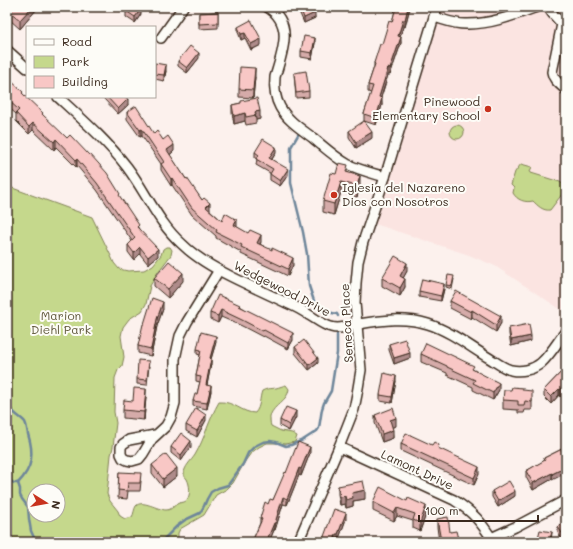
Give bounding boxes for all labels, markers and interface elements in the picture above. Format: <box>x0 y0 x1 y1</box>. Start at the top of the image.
legend <box>26 26 156 98</box>
text: Road <box>62 33 92 49</box>
text: Park <box>62 53 89 69</box>
text: Building <box>62 73 108 89</box>
place label: Pinewood Elementary School <box>372 93 480 123</box>
marker: Pinewood Elementary School <box>483 104 493 114</box>
place label: Iglesia del Nazareno Dios con Nosotros <box>342 179 465 209</box>
marker: Iglesia del Nazareno Dios con Nosotros <box>329 190 339 200</box>
street label: Wedgewood Drive <box>231 257 334 319</box>
street label: Seneca Place <box>336 283 356 363</box>
park label: Marion Diehl Park <box>31 307 91 337</box>
street label: Lamont Drive <box>379 445 456 493</box>
north arrow <box>26 483 66 523</box>
scale bar <box>419 497 538 523</box>
text: N <box>48 499 64 511</box>
text: 100 m <box>425 502 459 518</box>

